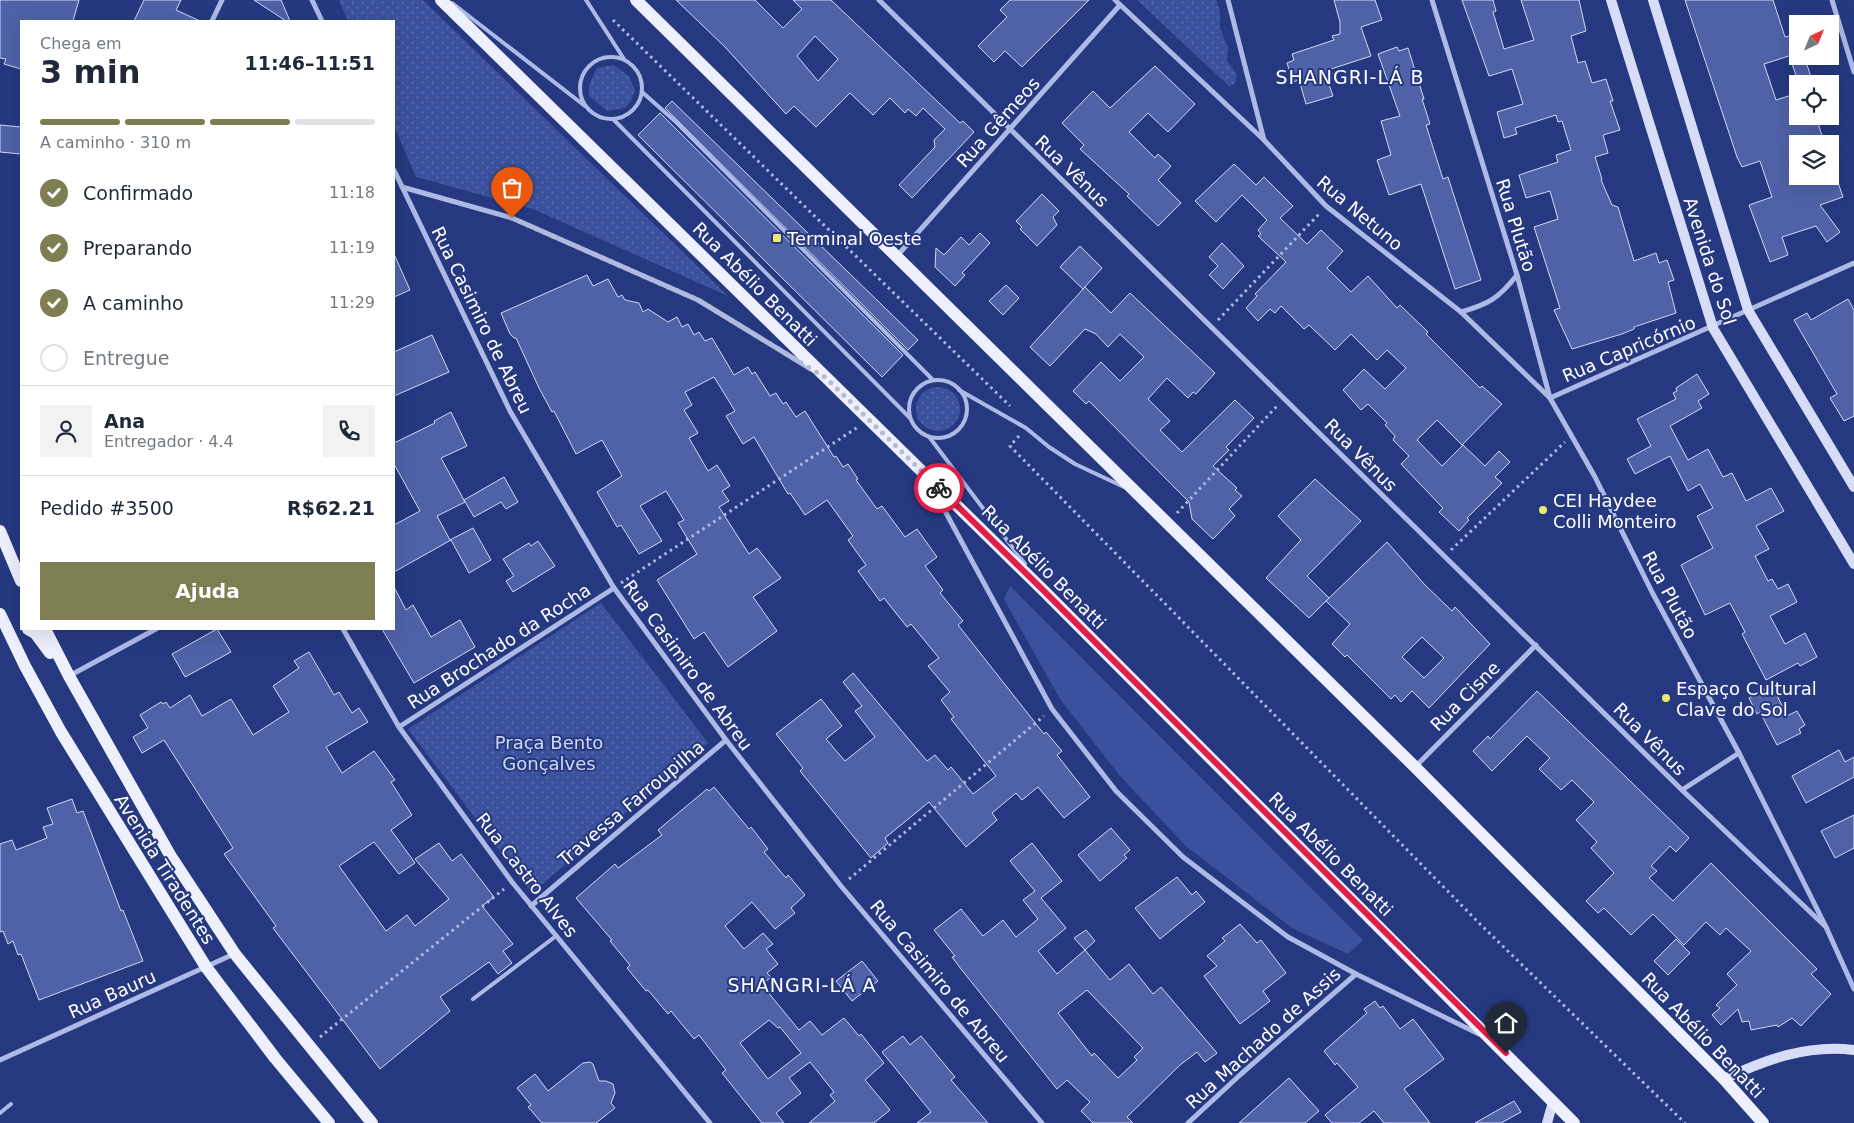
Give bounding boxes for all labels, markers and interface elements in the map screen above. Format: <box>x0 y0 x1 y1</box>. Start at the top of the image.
north arrow <box>1789 15 1839 65</box>
map controls <box>1789 15 1839 185</box>
text: Chega em <box>40 34 122 53</box>
text: 11:46–11:51 <box>245 52 375 74</box>
text: 3 min <box>40 53 141 91</box>
district label: SHANGRI-LÁ B <box>1275 66 1425 88</box>
street label: Rua Gêmeos <box>952 73 1044 171</box>
button: locate <box>1789 75 1839 125</box>
street label: Rua Vênus <box>1031 131 1113 211</box>
text: A caminho · 310 m <box>40 133 191 152</box>
button: layers <box>1789 135 1839 185</box>
pin <box>491 167 533 218</box>
street label: Rua Netuno <box>1313 171 1407 255</box>
icon: bag <box>498 174 526 202</box>
street label: Rua Plutão <box>1492 176 1540 274</box>
icon: check <box>40 179 68 207</box>
text: Confirmado <box>83 182 193 204</box>
text: 11:18 <box>329 183 375 202</box>
street label: Avenida do Sol <box>1679 194 1741 328</box>
street label: Rua Abélio Benatti <box>689 218 821 350</box>
street label: Rua Casimiro de Abreu <box>428 223 536 417</box>
place label: Terminal Oeste <box>786 228 922 249</box>
marker: Terminal Oeste <box>771 232 783 244</box>
icon: check <box>40 234 68 262</box>
text: Preparando <box>83 237 192 259</box>
text: 11:19 <box>329 238 375 257</box>
icon: check <box>40 289 68 317</box>
text: A caminho <box>83 292 184 314</box>
text: 11:29 <box>329 293 375 312</box>
street label: Rua Capricórnio <box>1559 311 1699 387</box>
text: Entregue <box>83 347 169 369</box>
button: person <box>40 405 92 457</box>
button: phone <box>323 405 375 457</box>
text: Ana <box>104 410 145 432</box>
street label: Rua Vênus <box>1320 414 1402 496</box>
text: Entregador · 4.4 <box>104 432 234 451</box>
courier <box>914 463 964 513</box>
icon: bike <box>925 474 953 502</box>
place label: CEI Haydee Colli Monteiro <box>1553 490 1676 532</box>
text: Pedido #3500 <box>40 497 174 519</box>
text: R$62.21 <box>287 497 375 519</box>
street label: Rua Abélio Benatti <box>978 501 1110 633</box>
marker: CEI Haydee Colli Monteiro <box>1537 504 1549 516</box>
street label: Rua Plutão <box>1638 548 1702 642</box>
button: Ajuda <box>40 562 375 620</box>
street label: Rua Casimiro de Abreu <box>619 576 757 754</box>
street label: Rua Brochado da Rocha <box>404 579 594 713</box>
street label: Rua Cisne <box>1426 657 1504 735</box>
place label: Espaço Cultural Clave do Sol <box>1676 678 1817 720</box>
marker: Espaço Cultural Clave do Sol <box>1660 692 1672 704</box>
street label: Rua Vênus <box>1609 698 1691 780</box>
park label: Praça Bento Gonçalves <box>495 732 603 774</box>
street label: Travessa Farroupilha <box>553 736 708 871</box>
street label: Rua Abélio Benatti <box>1265 788 1397 920</box>
street label: Avenida Tiradentes <box>110 790 220 948</box>
street label: Rua Castro Alves <box>472 809 582 941</box>
street label: Rua Casimiro de Abreu <box>866 896 1014 1066</box>
street label: Rua Machado de Assis <box>1181 963 1345 1113</box>
street label: Rua Bauru <box>65 965 159 1023</box>
street label: Rua Abélio Benatti <box>1638 968 1768 1102</box>
district label: SHANGRI-LÁ A <box>728 974 877 996</box>
pin <box>1485 1002 1527 1053</box>
icon: home <box>1492 1009 1520 1037</box>

